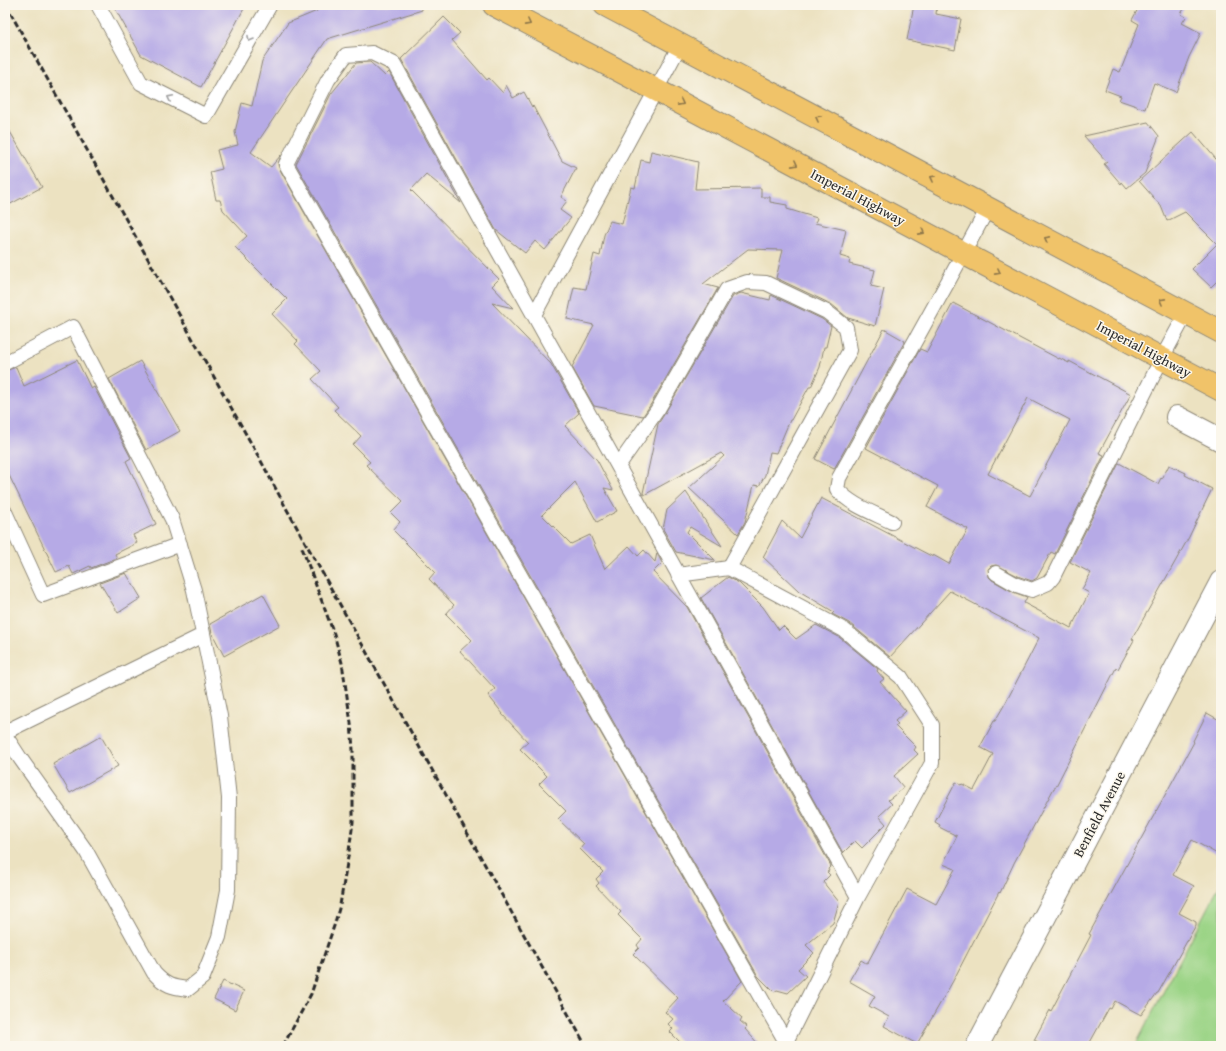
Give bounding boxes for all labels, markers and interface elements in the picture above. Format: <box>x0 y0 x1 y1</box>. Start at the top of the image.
one-way arrow <box>524 18 532 26</box>
one-way arrow <box>248 35 255 42</box>
one-way arrow <box>167 95 174 103</box>
one-way arrow <box>677 98 684 106</box>
one-way arrow <box>814 115 822 122</box>
one-way arrow <box>791 159 799 167</box>
street label: Imperial Highway <box>807 164 909 230</box>
one-way arrow <box>929 176 937 183</box>
one-way arrow <box>918 227 926 235</box>
one-way arrow <box>1044 237 1052 244</box>
one-way arrow <box>994 268 1001 275</box>
one-way arrow <box>1159 298 1166 306</box>
street label: Imperial Highway <box>1093 316 1195 382</box>
street label: Benfield Avenue <box>1068 767 1130 861</box>

